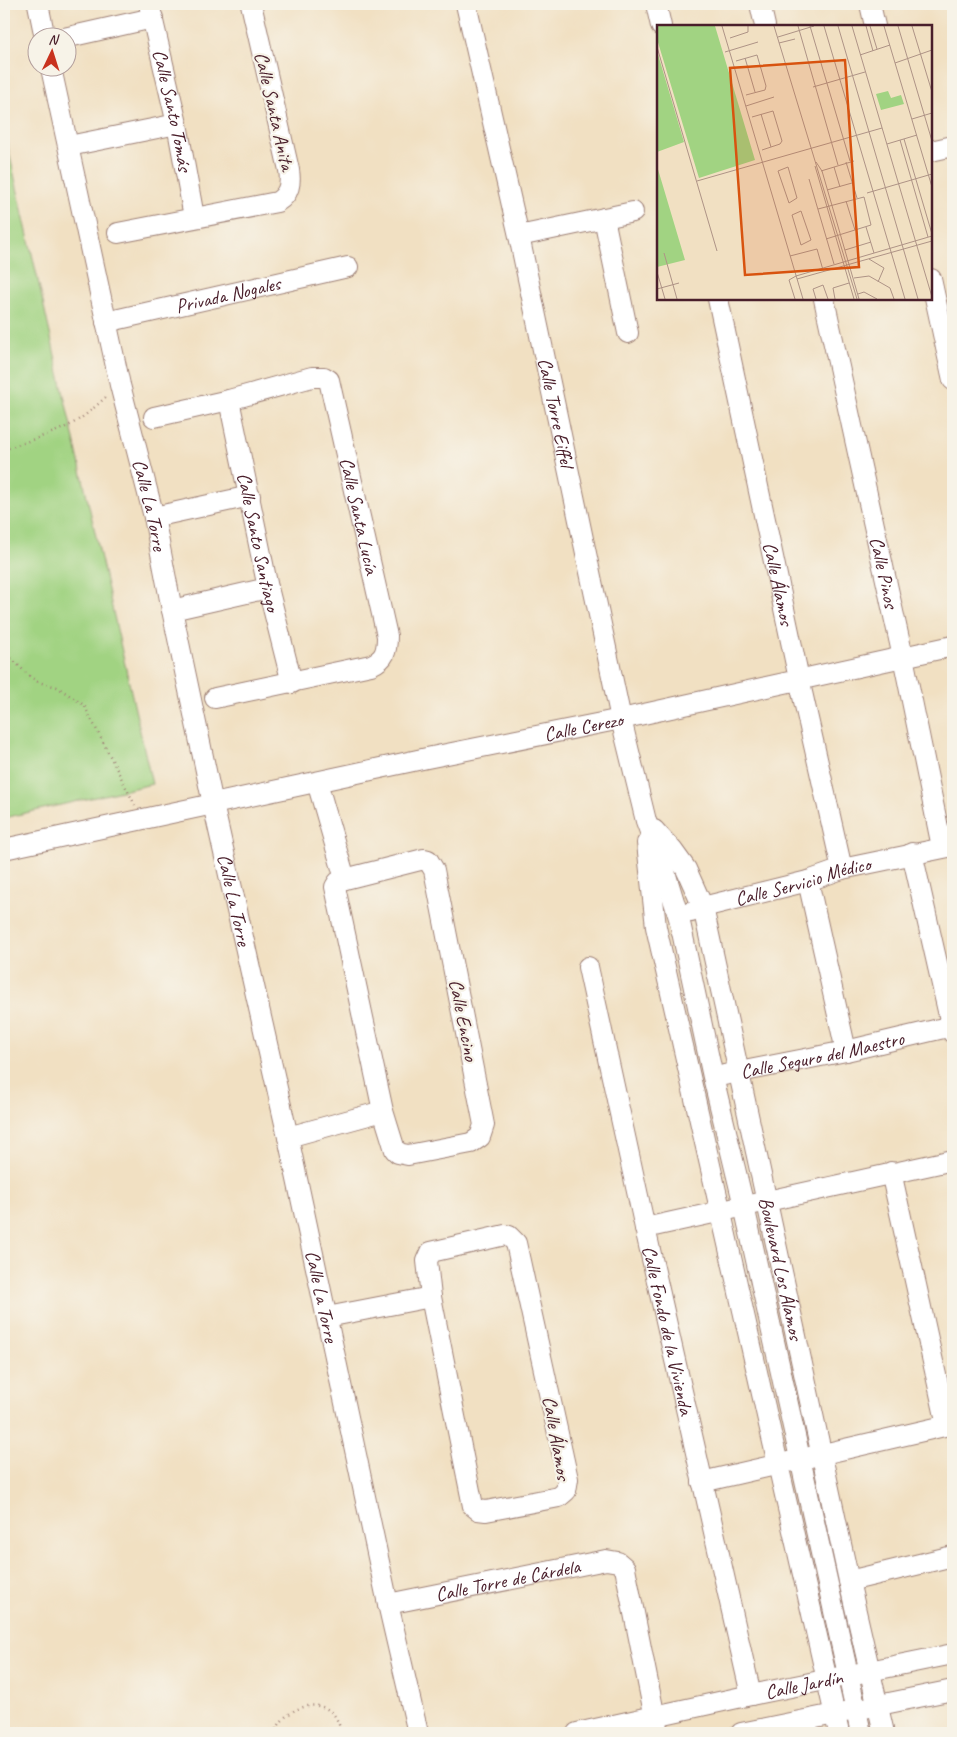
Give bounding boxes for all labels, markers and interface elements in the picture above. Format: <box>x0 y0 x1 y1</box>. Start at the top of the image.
inset map <box>657 25 932 300</box>
north arrow <box>28 28 78 78</box>
text: N <box>48 31 60 48</box>
street label: Calle Santo Tomás <box>147 47 198 176</box>
street label: Calle Santa Anita <box>249 49 301 175</box>
street label: Privada Nogales <box>173 270 285 319</box>
street label: Calle Torre Eiffel <box>532 355 580 473</box>
street label: Calle Santa Lucía <box>334 455 385 578</box>
street label: Calle La Torre <box>127 456 173 554</box>
street label: Calle Santo Santiago <box>231 470 286 616</box>
street label: Calle Pinos <box>864 534 904 613</box>
street label: Calle Álamos <box>757 540 800 630</box>
street label: Calle Cerezo <box>542 707 627 747</box>
street label: Calle Servicio Médico <box>732 851 875 912</box>
street label: Calle La Torre <box>212 852 257 950</box>
street label: Calle Encino <box>443 977 484 1064</box>
street label: Calle Seguro del Maestro <box>738 1026 907 1084</box>
street label: Boulevard Los Álamos <box>753 1195 809 1345</box>
street label: Calle Fondo de la Vivienda <box>636 1243 699 1419</box>
street label: Calle La Torre <box>300 1248 344 1346</box>
street label: Calle Álamos <box>537 1394 577 1484</box>
street label: Calle Torre de Cárdela <box>433 1553 584 1607</box>
street label: Calle Jardín <box>763 1665 846 1705</box>

